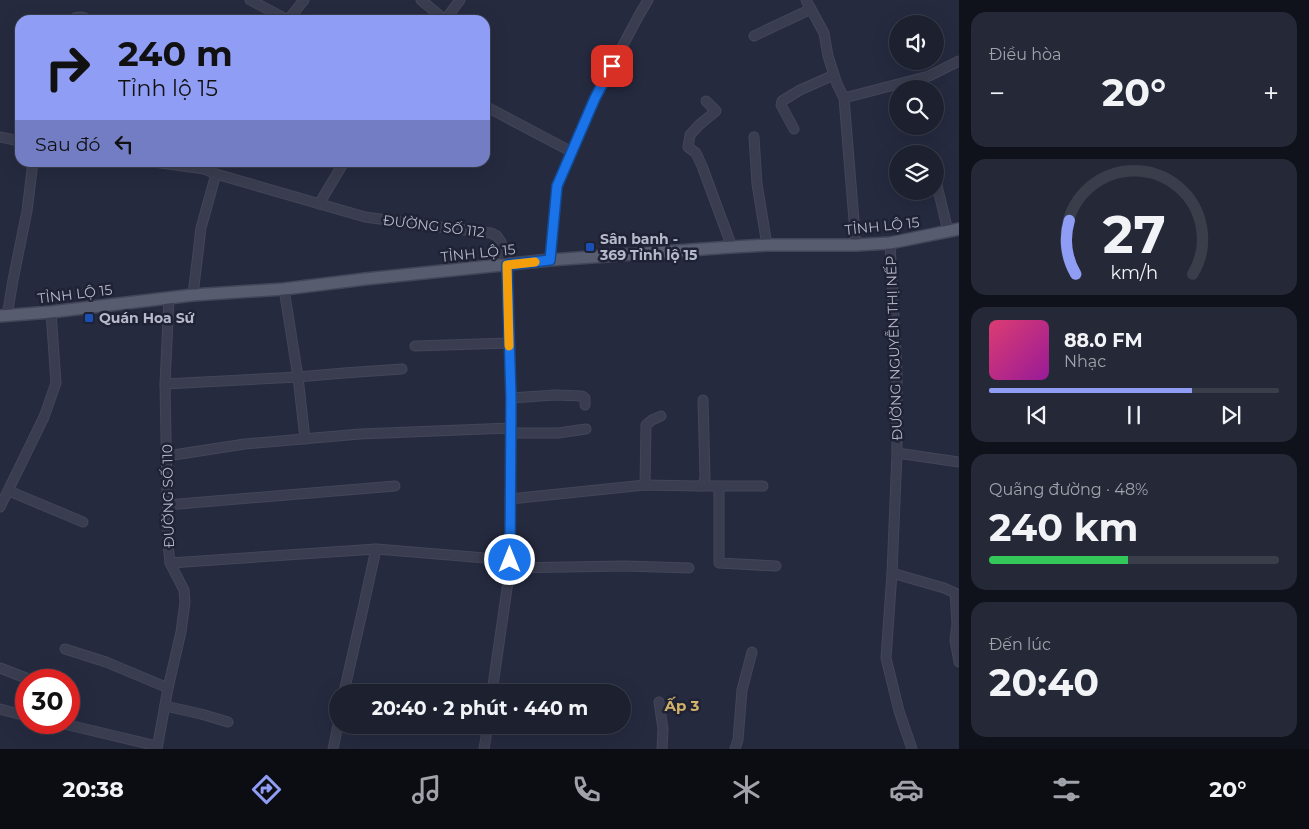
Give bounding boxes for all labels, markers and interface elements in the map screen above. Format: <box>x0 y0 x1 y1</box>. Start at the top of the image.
map controls <box>889 15 944 200</box>
button: sound <box>889 15 944 70</box>
text: 240 m <box>118 32 233 75</box>
icon: right <box>35 35 100 100</box>
pin <box>591 45 633 87</box>
text: Điều hòa <box>989 45 1061 64</box>
icon: arrive <box>598 52 626 80</box>
text: 20° <box>1102 69 1166 116</box>
text: Tỉnh lộ 15 <box>118 75 218 102</box>
text: − <box>989 76 1005 110</box>
text: + <box>1263 76 1279 110</box>
button: search <box>889 80 944 135</box>
icon: left <box>110 130 138 158</box>
text: Sau đó <box>35 133 100 156</box>
button: layers <box>889 145 944 200</box>
text: 27 <box>1103 203 1165 266</box>
street label: ĐƯỜNG SỐ 112 <box>382 210 486 241</box>
street label: TỈNH LỘ 15 <box>844 213 920 239</box>
place label: Sân banh - 369 Tỉnh lộ 15 <box>599 230 697 264</box>
street label: TỈNH LỘ 15 <box>440 240 516 266</box>
marker: Sân banh - 369 Tỉnh lộ 15 <box>584 241 596 253</box>
street label: ĐƯỜNG NGUYỄN THỊ NẾP <box>881 255 906 441</box>
text: km/h <box>1110 262 1158 283</box>
street label: TỈNH LỘ 15 <box>37 280 113 308</box>
place label: Quán Hoa Sứ <box>99 309 195 327</box>
marker: Quán Hoa Sứ <box>83 312 95 324</box>
text: 88.0 FM <box>1064 329 1143 352</box>
text: Nhạc <box>1064 352 1106 371</box>
icon: previous <box>1023 401 1051 429</box>
icon: pause <box>1120 401 1148 429</box>
icon: next <box>1217 401 1245 429</box>
street label: ĐƯỜNG SỐ 110 <box>157 444 178 548</box>
text: Quãng đường · 48% <box>989 480 1148 499</box>
text: 240 km <box>989 504 1138 551</box>
position arrow <box>483 533 535 585</box>
text: Đến lúc <box>989 635 1051 654</box>
text: 20:40 <box>989 659 1099 706</box>
speed limit sign: 30 <box>15 669 80 734</box>
district label: Ấp 3 <box>664 696 700 715</box>
text: 20:40 · 2 phút · 440 m <box>372 697 588 720</box>
icon: directions <box>249 772 284 807</box>
icon: music <box>409 772 444 807</box>
icon: phone <box>569 772 604 807</box>
icon: climate <box>729 772 764 807</box>
icon: car <box>889 772 924 807</box>
icon: filters <box>1049 772 1084 807</box>
text: 20:38 <box>63 776 124 803</box>
text: 20° <box>1209 776 1246 803</box>

